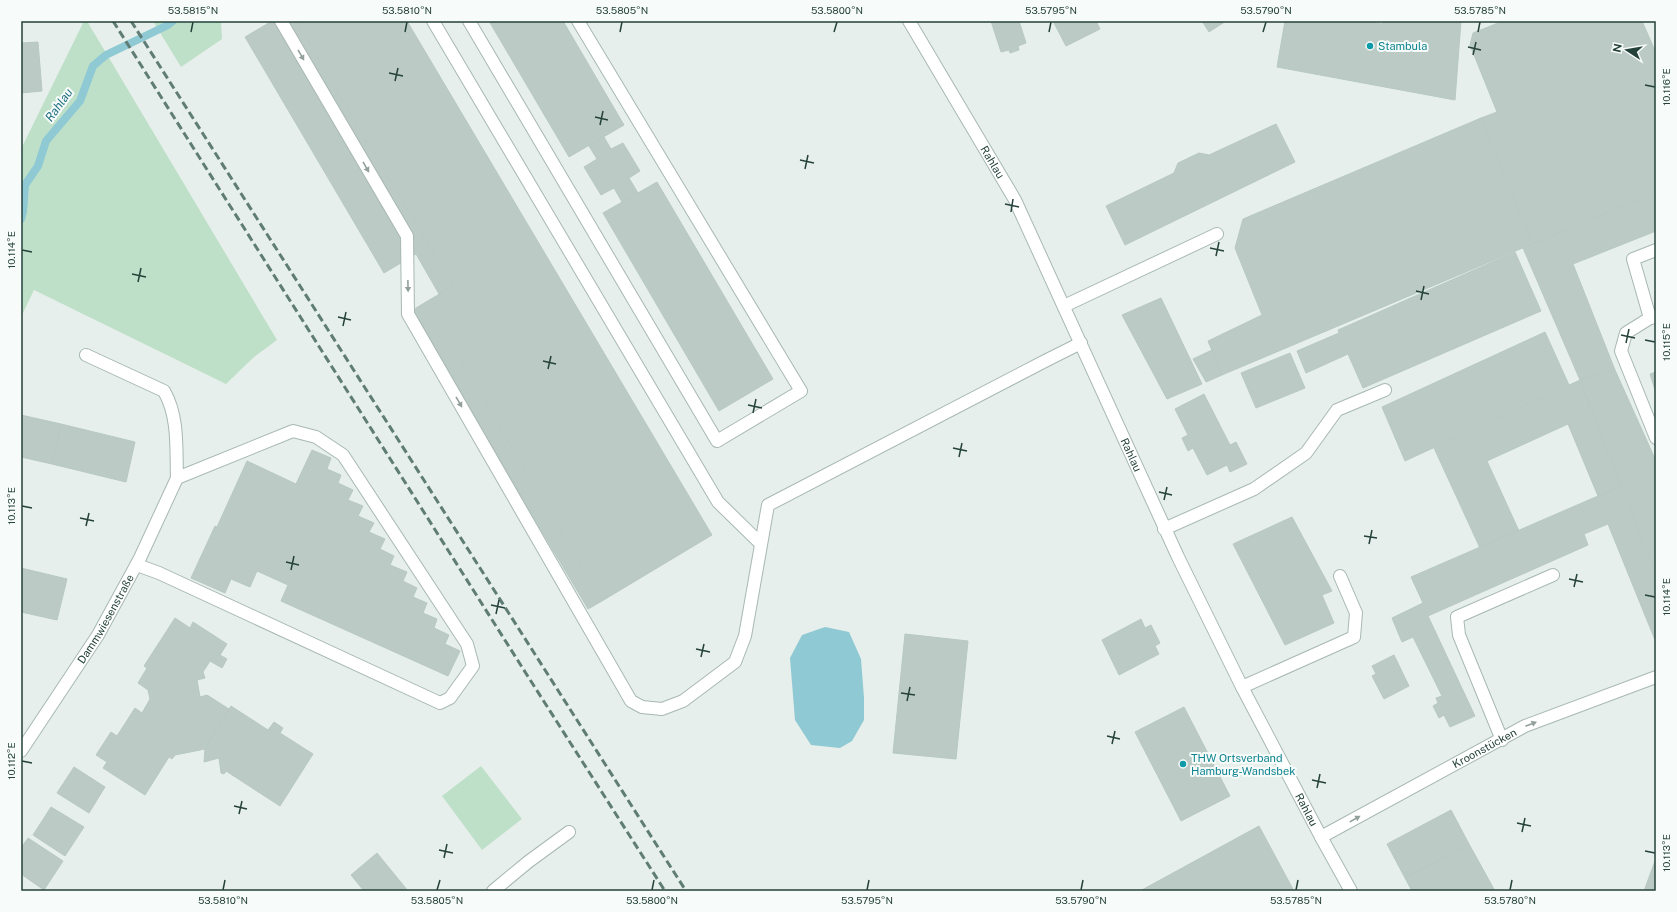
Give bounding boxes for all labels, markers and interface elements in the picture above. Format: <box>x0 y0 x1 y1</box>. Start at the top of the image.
text: 53.5815°N <box>168 4 218 16</box>
text: 53.5810°N <box>382 4 432 16</box>
text: 53.5805°N <box>596 4 648 16</box>
text: 53.5800°N <box>811 4 863 16</box>
text: 53.5795°N <box>1025 4 1077 16</box>
text: 53.5790°N <box>1240 4 1292 16</box>
text: 53.5785°N <box>1454 4 1506 16</box>
north arrow <box>1607 30 1647 70</box>
place label: Stambula <box>1378 40 1427 52</box>
marker: Stambula <box>1365 41 1375 51</box>
text: N <box>1610 42 1624 53</box>
one-way arrow <box>297 49 304 61</box>
text: 10.116°E <box>1660 68 1672 106</box>
water label: Rahlau <box>42 86 76 124</box>
street label: Rahlau <box>978 144 1007 180</box>
one-way arrow <box>363 161 370 173</box>
text: 10.114°E <box>5 231 17 269</box>
one-way arrow <box>405 280 411 293</box>
text: 10.115°E <box>1660 323 1672 361</box>
one-way arrow <box>456 397 463 408</box>
street label: Rahlau <box>1118 436 1144 473</box>
text: 10.113°E <box>5 487 17 525</box>
street label: Dammwiesenstraße <box>75 572 136 666</box>
text: 10.114°E <box>1660 578 1672 616</box>
one-way arrow <box>1525 720 1537 726</box>
street label: Kroonstücken <box>1450 726 1518 770</box>
text: 10.112°E <box>5 742 17 780</box>
place label: THW Ortsverband Hamburg-Wandsbek <box>1191 752 1295 777</box>
marker: THW Ortsverband Hamburg-Wandsbek <box>1178 759 1188 769</box>
street label: Rahlau <box>1293 791 1320 828</box>
one-way arrow <box>1349 815 1361 822</box>
text: 10.113°E <box>1660 834 1672 872</box>
text: 53.5810°N <box>198 894 248 906</box>
text: 53.5805°N <box>411 894 463 906</box>
text: 53.5800°N <box>626 894 678 906</box>
text: 53.5795°N <box>841 894 893 906</box>
text: 53.5790°N <box>1055 894 1107 906</box>
text: 53.5785°N <box>1270 894 1322 906</box>
text: 53.5780°N <box>1484 894 1536 906</box>

